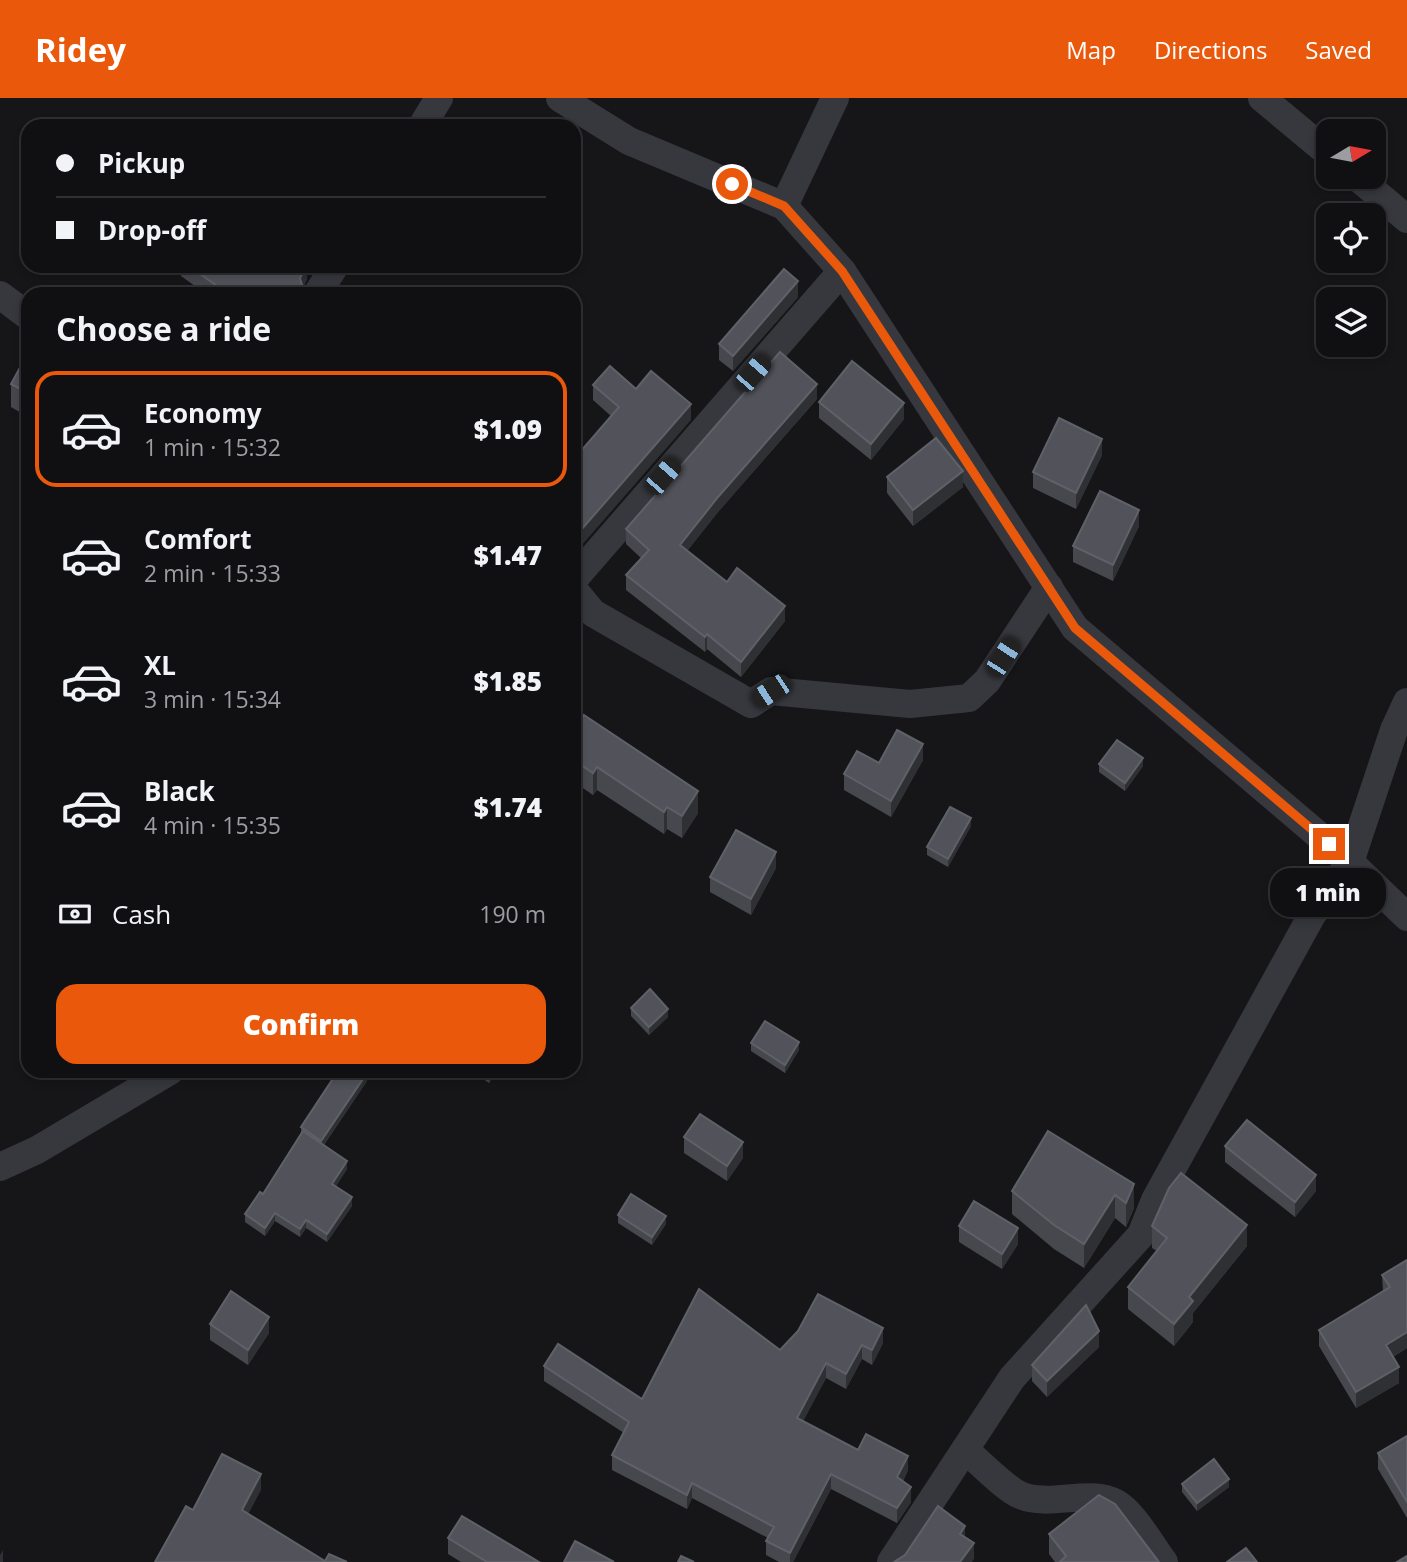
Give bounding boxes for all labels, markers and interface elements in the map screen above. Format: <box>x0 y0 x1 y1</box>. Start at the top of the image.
text: Ridey <box>35 27 126 72</box>
text: Map <box>1066 33 1116 66</box>
text: Directions <box>1154 33 1267 66</box>
text: Saved <box>1305 33 1372 66</box>
north arrow <box>1316 119 1386 189</box>
map controls <box>1316 119 1386 357</box>
text: Pickup <box>98 145 185 181</box>
route start <box>716 168 748 200</box>
button: locate <box>1316 203 1386 273</box>
text: Drop-off <box>98 212 206 248</box>
button: layers <box>1316 287 1386 357</box>
text: Choose a ride <box>56 307 271 350</box>
car <box>732 350 775 396</box>
text: Economy <box>144 395 262 431</box>
icon: car <box>60 398 123 461</box>
text: $1.09 <box>474 411 542 447</box>
text: 1 min · 15:32 <box>144 431 281 463</box>
car <box>642 453 685 499</box>
text: Comfort <box>144 521 251 557</box>
icon: car <box>60 524 123 587</box>
text: $1.47 <box>474 537 542 573</box>
text: 2 min · 15:33 <box>144 557 281 589</box>
car <box>983 634 1024 680</box>
text: XL <box>144 647 176 683</box>
icon: car <box>60 650 123 713</box>
text: $1.85 <box>474 663 542 699</box>
car <box>748 671 795 711</box>
text: 3 min · 15:34 <box>144 683 281 715</box>
text: Black <box>144 773 215 809</box>
icon: car <box>60 776 123 839</box>
text: $1.74 <box>474 789 542 825</box>
text: 4 min · 15:35 <box>144 809 281 841</box>
route end <box>1313 828 1345 860</box>
callout: 1 min <box>1271 868 1387 918</box>
text: 1 min <box>1295 876 1361 908</box>
icon: cash <box>56 895 94 933</box>
text: Cash <box>112 896 171 932</box>
text: 190 m <box>479 898 546 930</box>
button: Confirm <box>56 984 546 1064</box>

